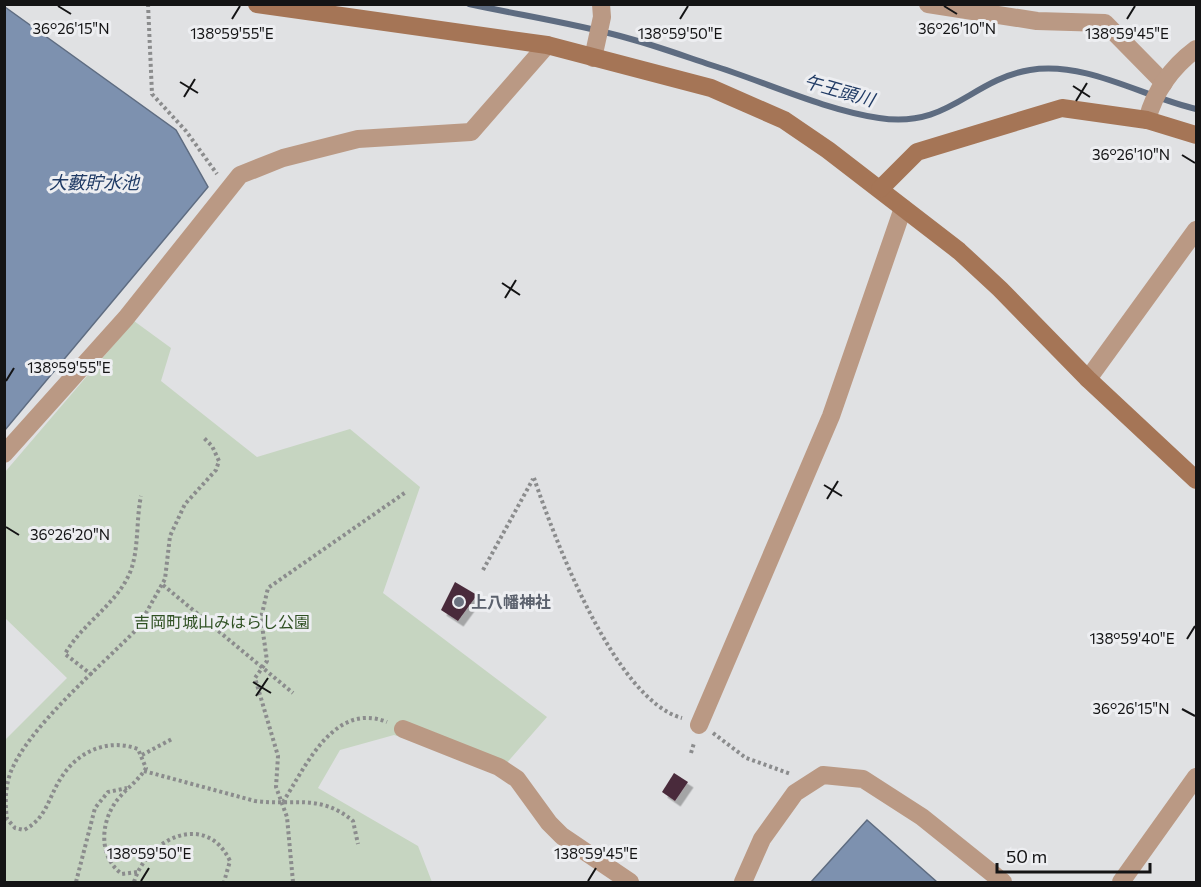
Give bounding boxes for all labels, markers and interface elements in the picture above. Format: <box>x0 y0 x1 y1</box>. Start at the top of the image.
text: 36°26'15"N <box>32 19 110 37</box>
text: 36°26'10"N <box>918 19 996 37</box>
text: 138°59'55"E <box>190 24 274 42</box>
text: 138°59'50"E <box>638 24 722 42</box>
text: 138°59'45"E <box>1085 24 1169 42</box>
water label: 午王頭川 <box>802 70 879 111</box>
text: 36°26'10"N <box>1092 145 1170 163</box>
water label: 大藪貯水池 <box>49 171 141 193</box>
text: 138°59'55"E <box>27 358 111 376</box>
text: 36°26'20"N <box>30 525 110 543</box>
place label: 上八幡神社 <box>471 592 551 611</box>
marker: 上八幡神社 <box>452 595 466 609</box>
park label: 吉岡町城山みはらし公園 <box>134 612 310 631</box>
text: 138°59'40"E <box>1089 629 1175 647</box>
text: 36°26'15"N <box>1092 699 1170 717</box>
scale bar <box>997 836 1150 874</box>
text: 138°59'50"E <box>107 844 191 862</box>
text: 138°59'45"E <box>554 844 638 862</box>
text: 50 m <box>1006 845 1047 867</box>

